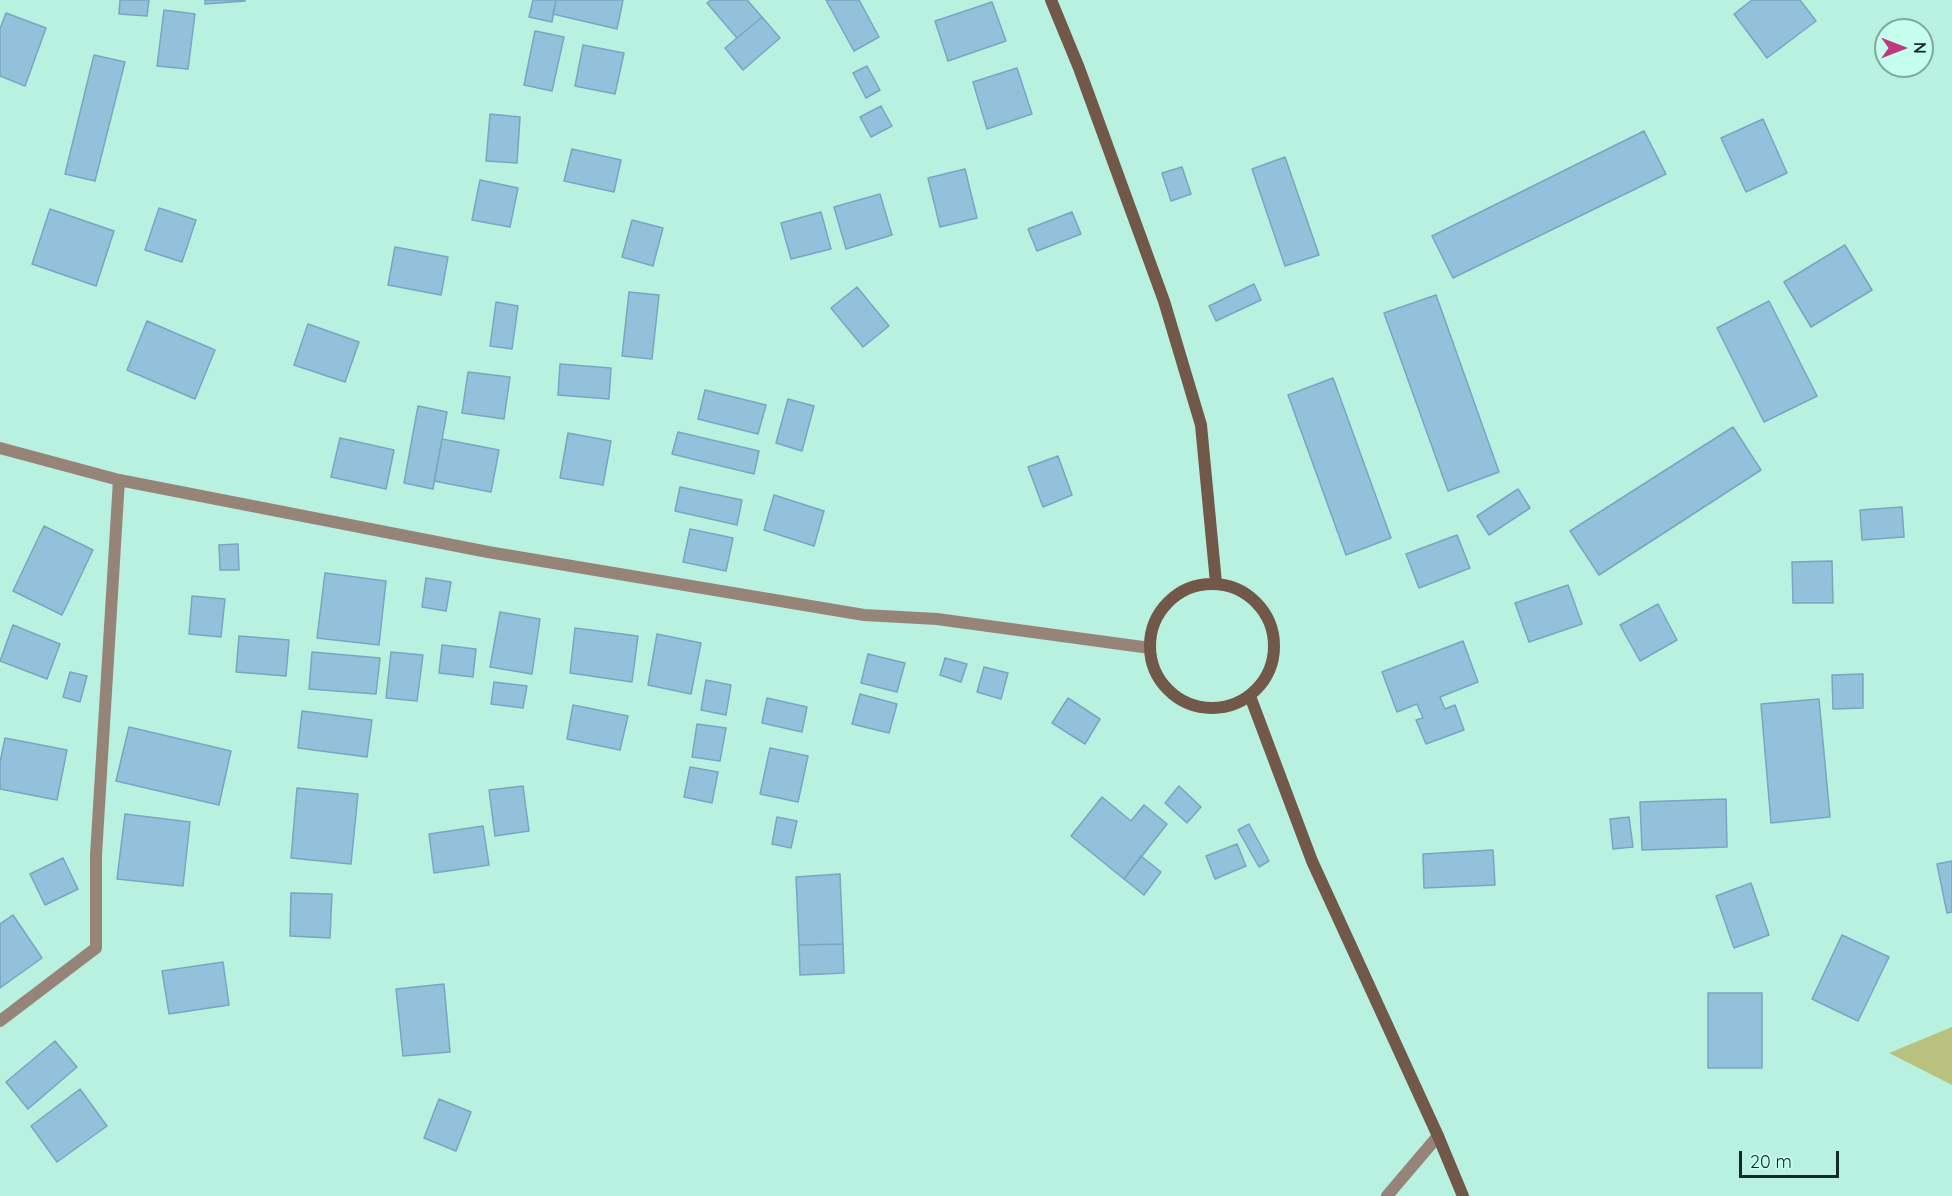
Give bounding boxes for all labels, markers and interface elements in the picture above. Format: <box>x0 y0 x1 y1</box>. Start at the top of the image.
north arrow <box>1874 18 1934 78</box>
text: N <box>1910 42 1930 54</box>
scale bar <box>1742 1139 1842 1177</box>
text: 20 m <box>1750 1150 1792 1173</box>

